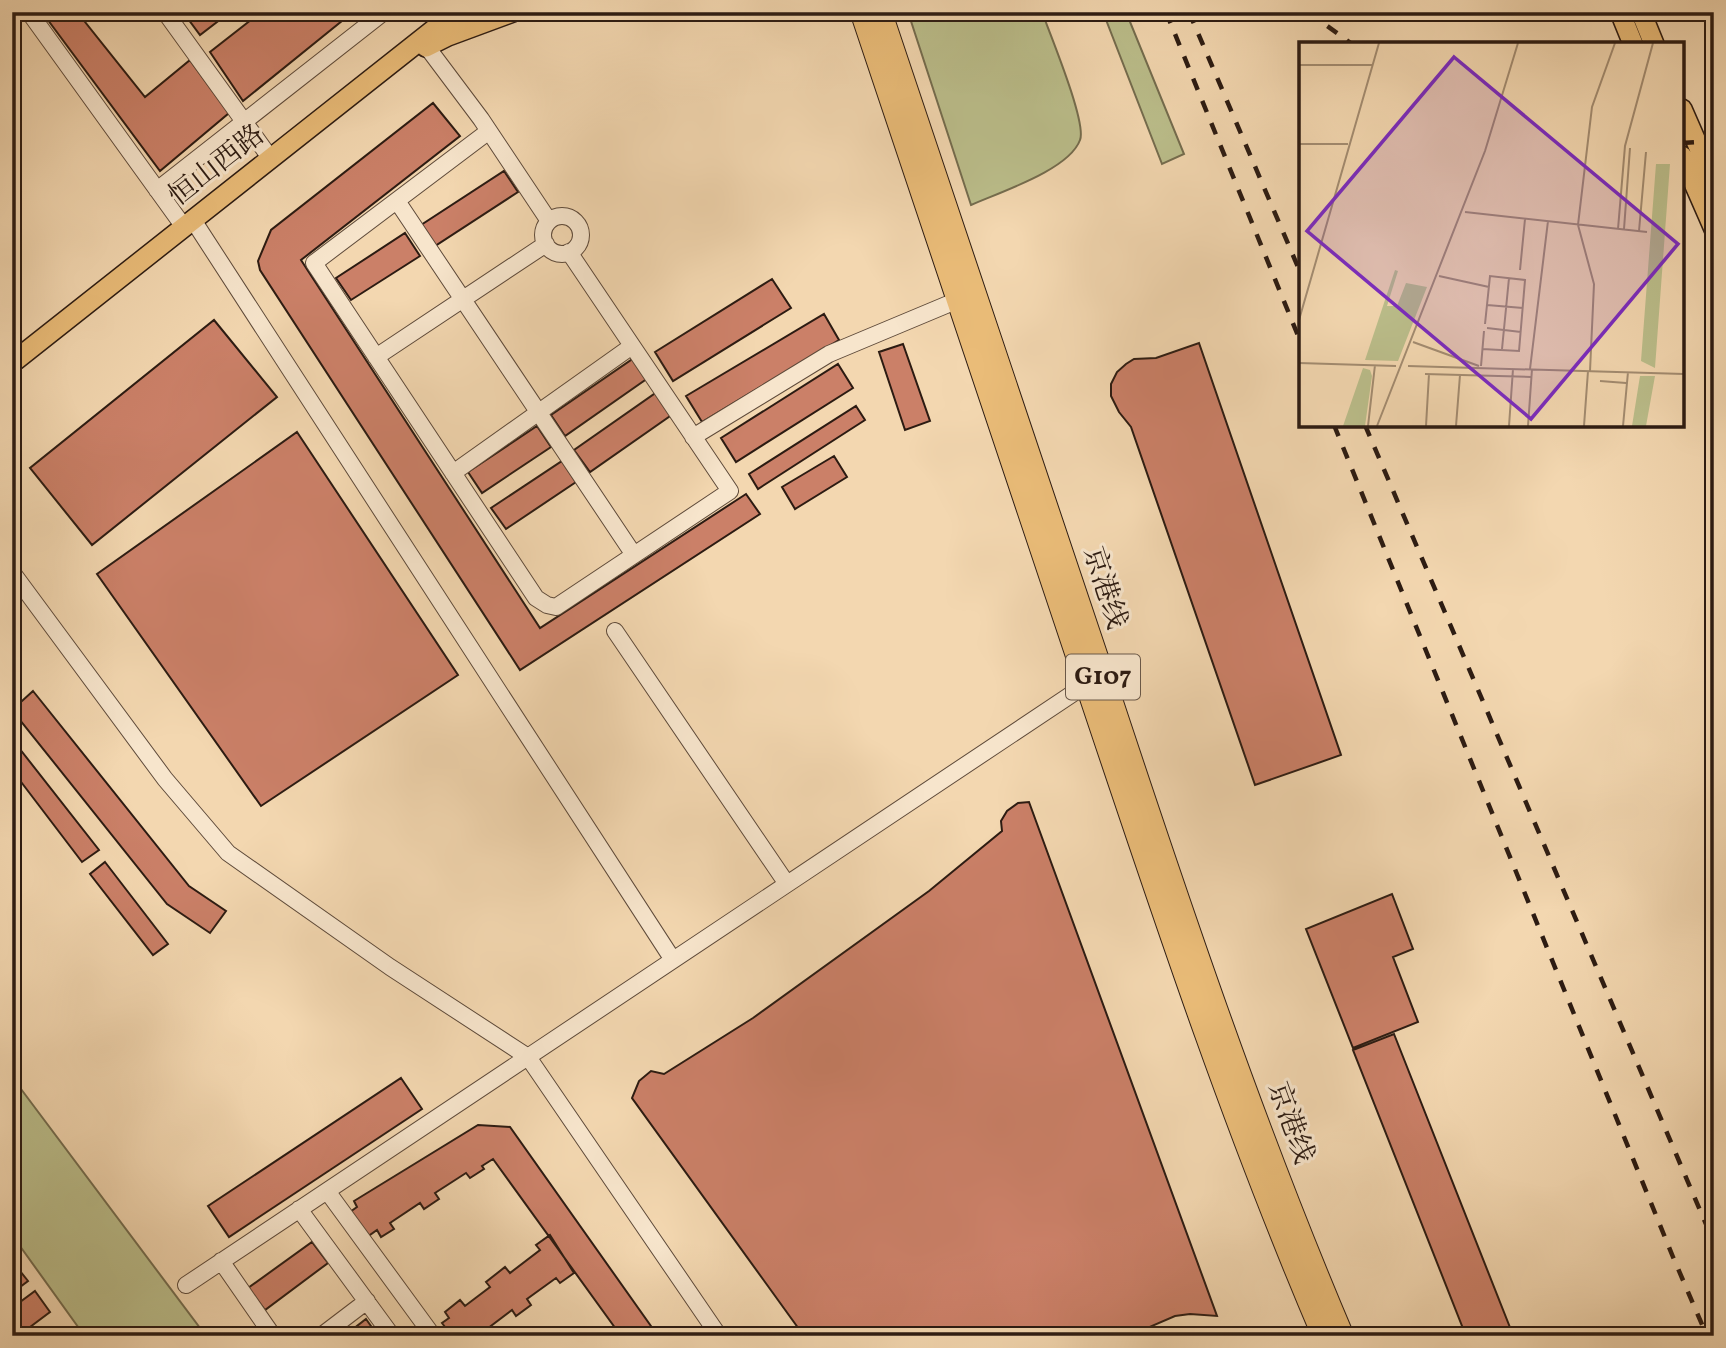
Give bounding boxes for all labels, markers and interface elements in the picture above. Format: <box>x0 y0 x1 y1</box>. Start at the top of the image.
inset map <box>1299 42 1684 427</box>
street label: 恒山西路 <box>161 116 273 216</box>
street label: 京港线 <box>1072 542 1136 634</box>
road number: G107 <box>1066 654 1140 699</box>
street label: 京港线 <box>1257 1077 1323 1169</box>

